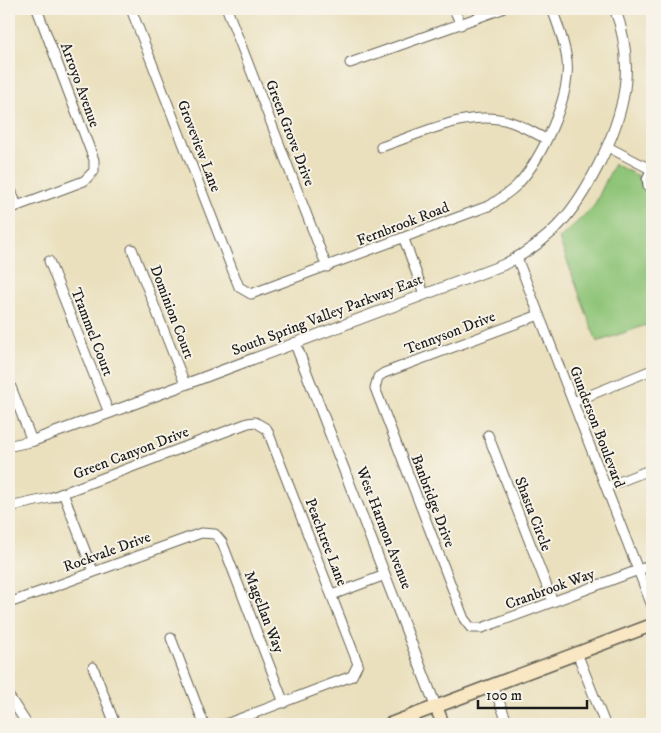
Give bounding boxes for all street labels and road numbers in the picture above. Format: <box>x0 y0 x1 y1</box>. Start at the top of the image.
street label: Arroyo Avenue <box>56 40 104 130</box>
street label: Green Grove Drive <box>261 77 319 189</box>
street label: Groveview Lane <box>173 97 225 195</box>
street label: Fernbrook Road <box>354 198 452 250</box>
street label: Dominion Court <box>145 263 199 362</box>
street label: South Spring Valley Parkway East <box>229 270 425 360</box>
street label: Trammel Court <box>66 285 118 379</box>
street label: Tennyson Drive <box>402 307 498 359</box>
street label: Gunderson Boulevard <box>565 363 629 491</box>
street label: Green Canyon Drive <box>70 422 192 484</box>
street label: Banbridge Drive <box>407 452 459 550</box>
street label: West Harmon Avenue <box>352 463 416 592</box>
street label: Shasta Circle <box>510 474 556 554</box>
street label: Peachtree Lane <box>301 495 351 589</box>
street label: Rockvale Drive <box>61 527 153 577</box>
street label: Cranbrook Way <box>503 564 598 614</box>
street label: Magellan Way <box>240 568 289 656</box>

